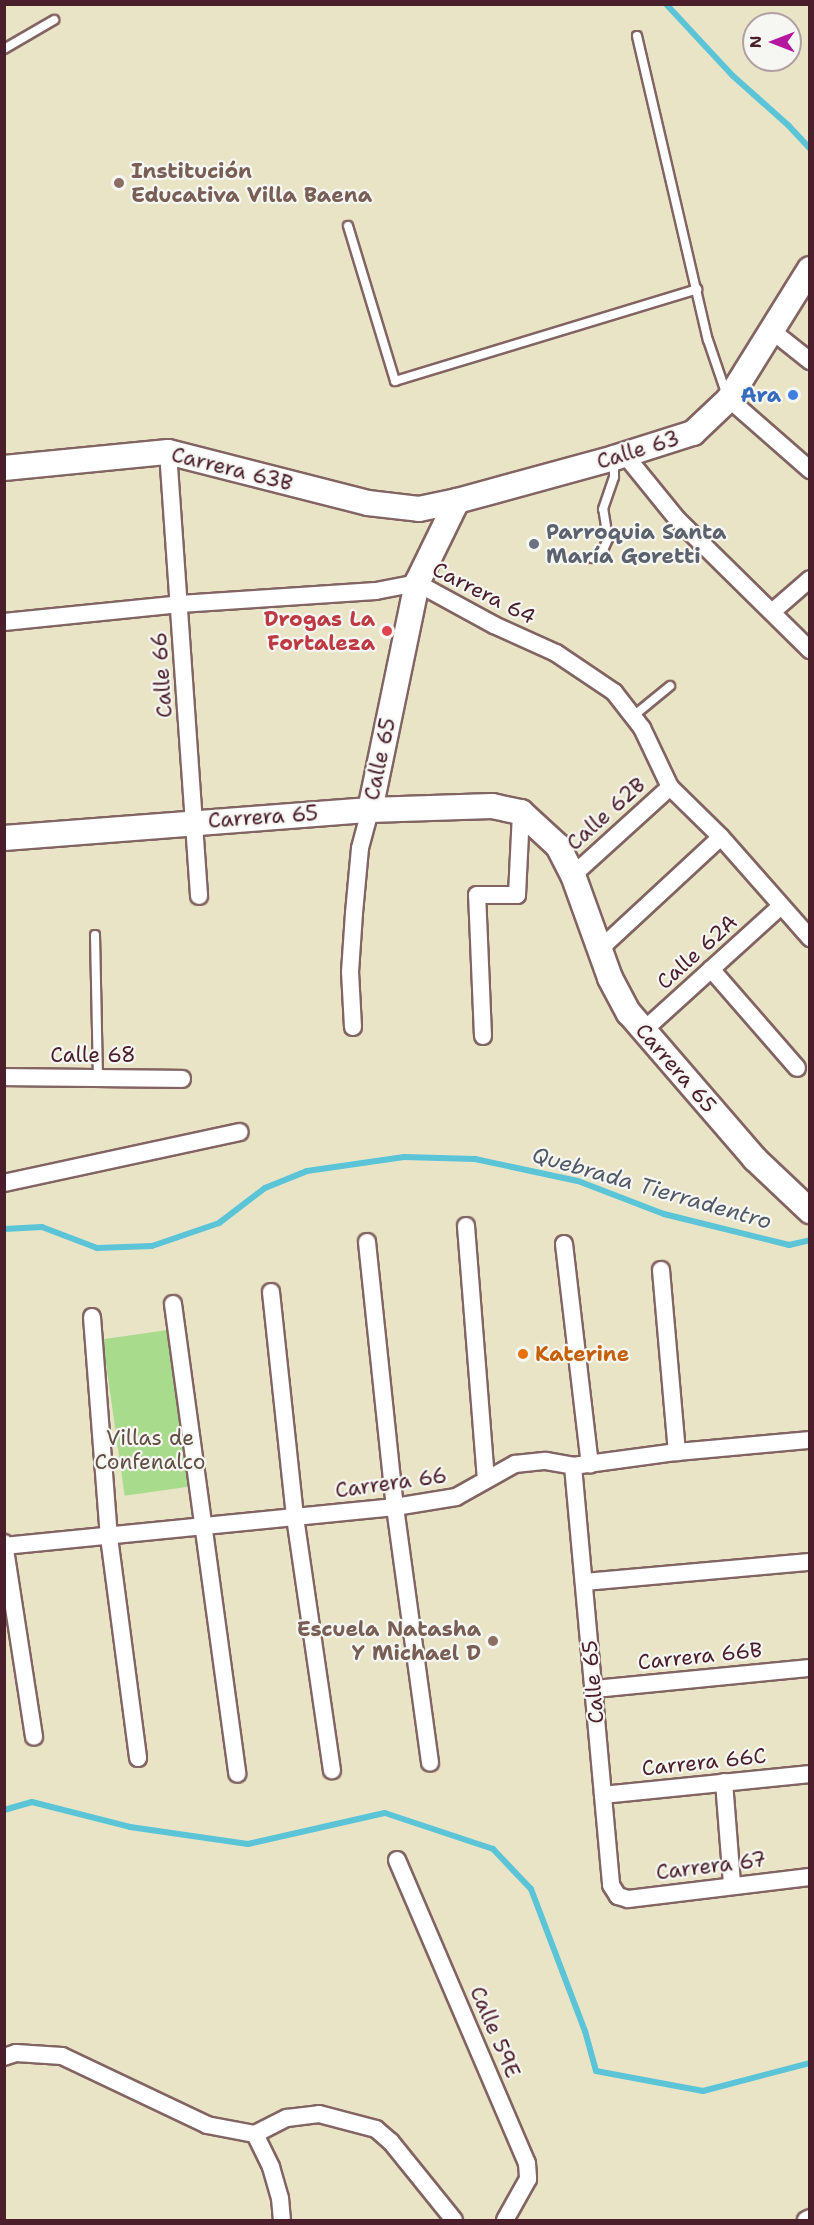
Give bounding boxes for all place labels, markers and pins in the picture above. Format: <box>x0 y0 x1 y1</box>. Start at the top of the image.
place label: Institución Educativa Villa Baena <box>131 158 372 208</box>
marker: Institución Educativa Villa Baena <box>112 176 126 190</box>
place label: Ara <box>740 382 781 408</box>
marker: Ara <box>786 388 800 402</box>
place label: Parroquia Santa María Goretti <box>546 519 726 569</box>
marker: Parroquia Santa María Goretti <box>527 537 541 551</box>
place label: Drogas La Fortaleza <box>264 606 375 656</box>
marker: Drogas La Fortaleza <box>380 624 394 638</box>
place label: Katerine <box>535 1341 629 1367</box>
marker: Katerine <box>516 1347 530 1361</box>
place label: Escuela Natasha Y Michael D <box>297 1616 481 1666</box>
marker: Escuela Natasha Y Michael D <box>486 1634 500 1648</box>

